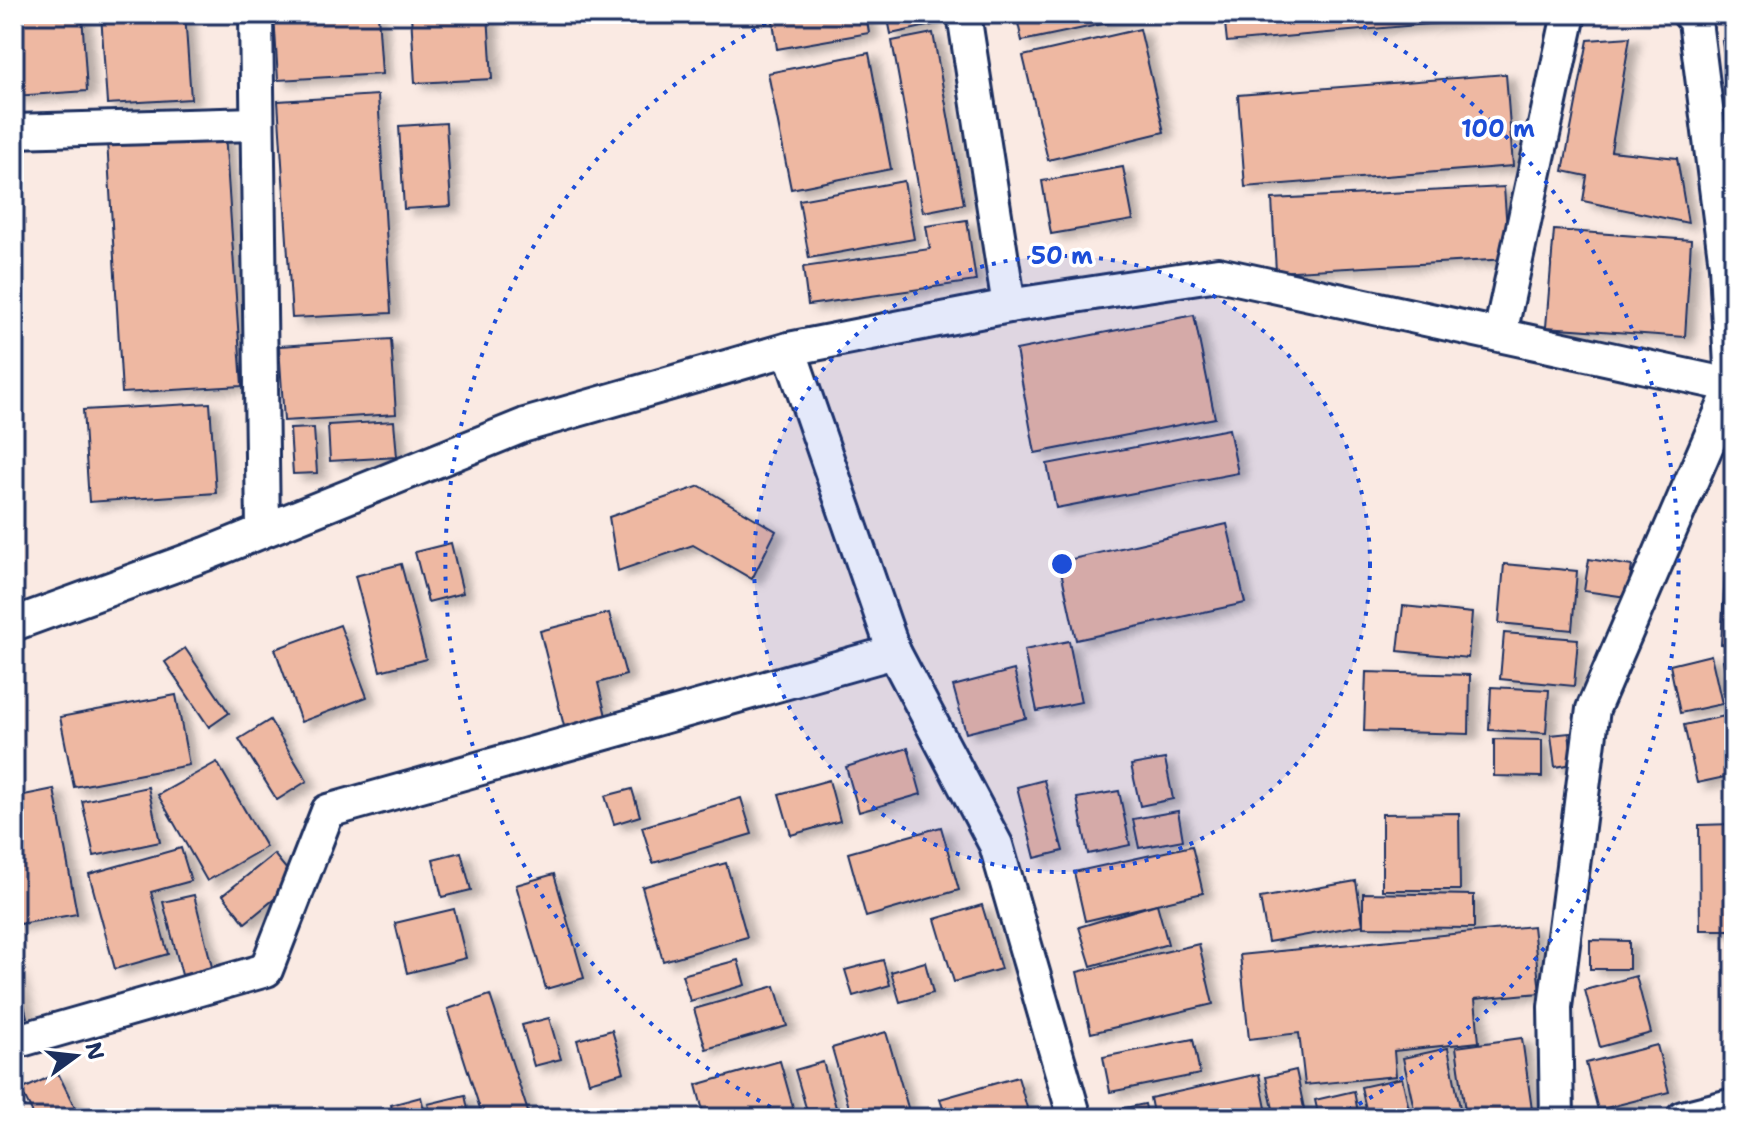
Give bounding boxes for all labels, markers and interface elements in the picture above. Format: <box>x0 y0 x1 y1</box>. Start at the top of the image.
text: 100 m <box>1461 113 1535 145</box>
text: 50 m <box>1031 240 1093 272</box>
centre of rings <box>1048 550 1076 578</box>
north arrow <box>36 1016 116 1096</box>
text: N <box>79 1039 111 1063</box>

